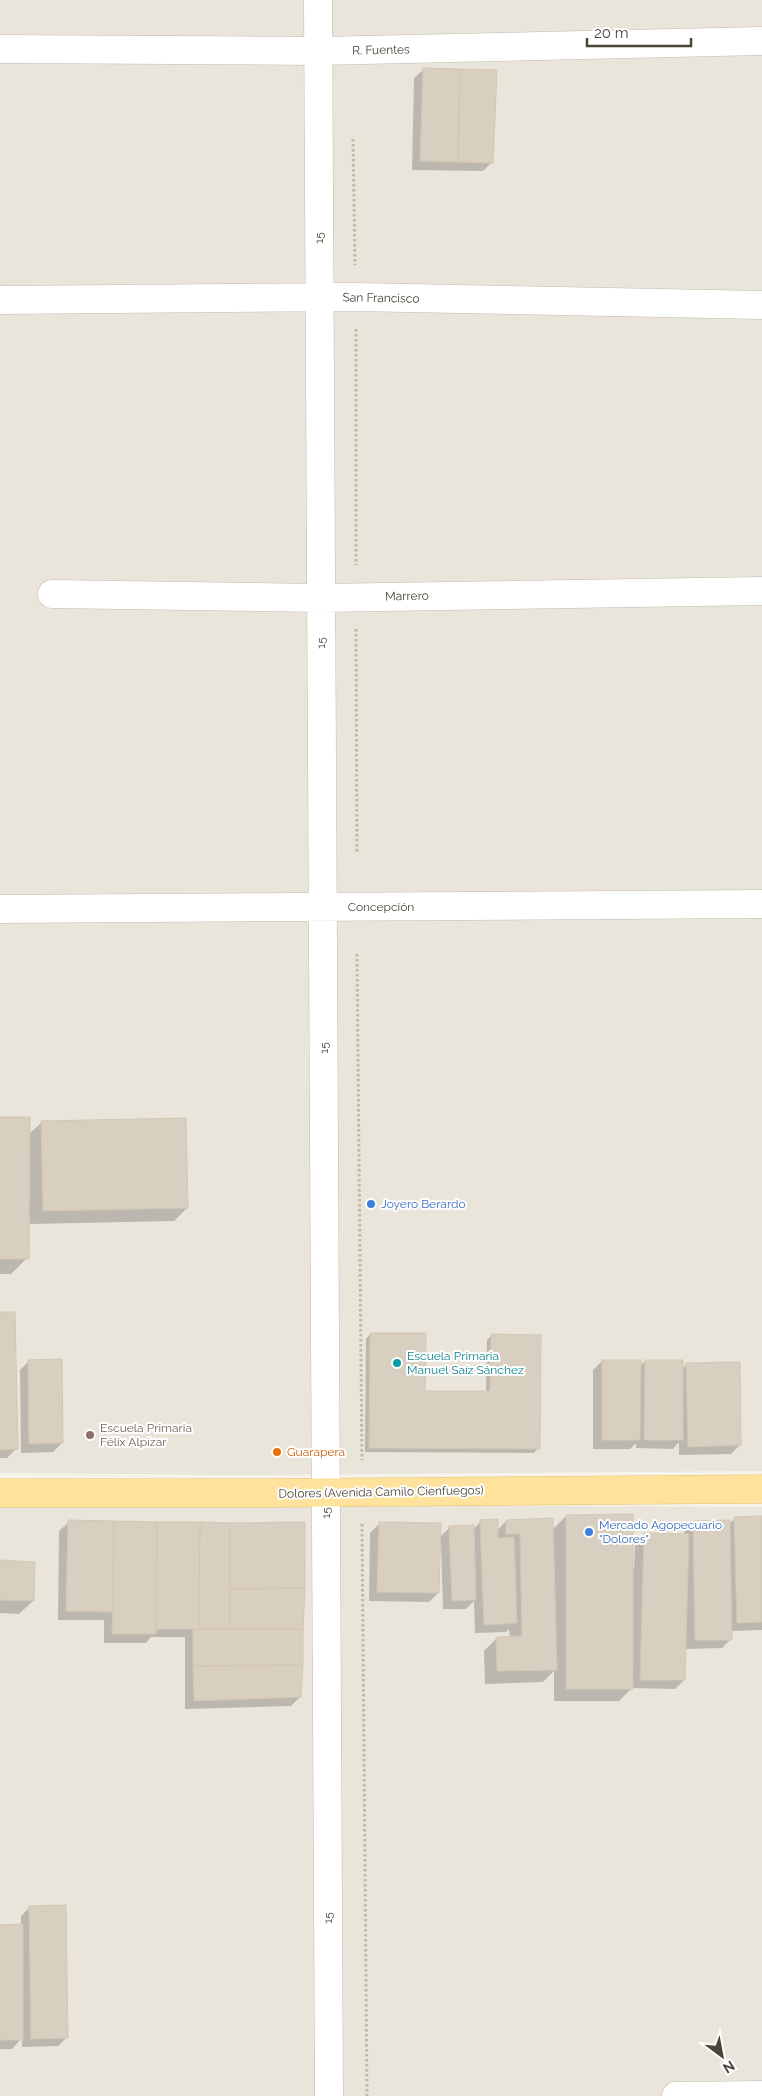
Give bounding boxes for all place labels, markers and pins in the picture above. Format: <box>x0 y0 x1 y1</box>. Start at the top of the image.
place label: Joyero Berardo <box>381 1197 466 1211</box>
marker: Joyero Berardo <box>365 1198 377 1210</box>
place label: Escuela Primaria Manuel Saíz Sánchez <box>407 1349 524 1377</box>
marker: Escuela Primaria Manuel Saíz Sánchez <box>391 1357 403 1369</box>
place label: Escuela Primaria Félix Alpízar <box>100 1421 192 1449</box>
marker: Escuela Primaria Félix Alpízar <box>84 1429 96 1441</box>
place label: Guarapera <box>287 1445 345 1459</box>
marker: Guarapera <box>271 1446 283 1458</box>
place label: Mercado Agopecuario "Dolores" <box>599 1518 722 1546</box>
marker: Mercado Agopecuario "Dolores" <box>583 1526 595 1538</box>

